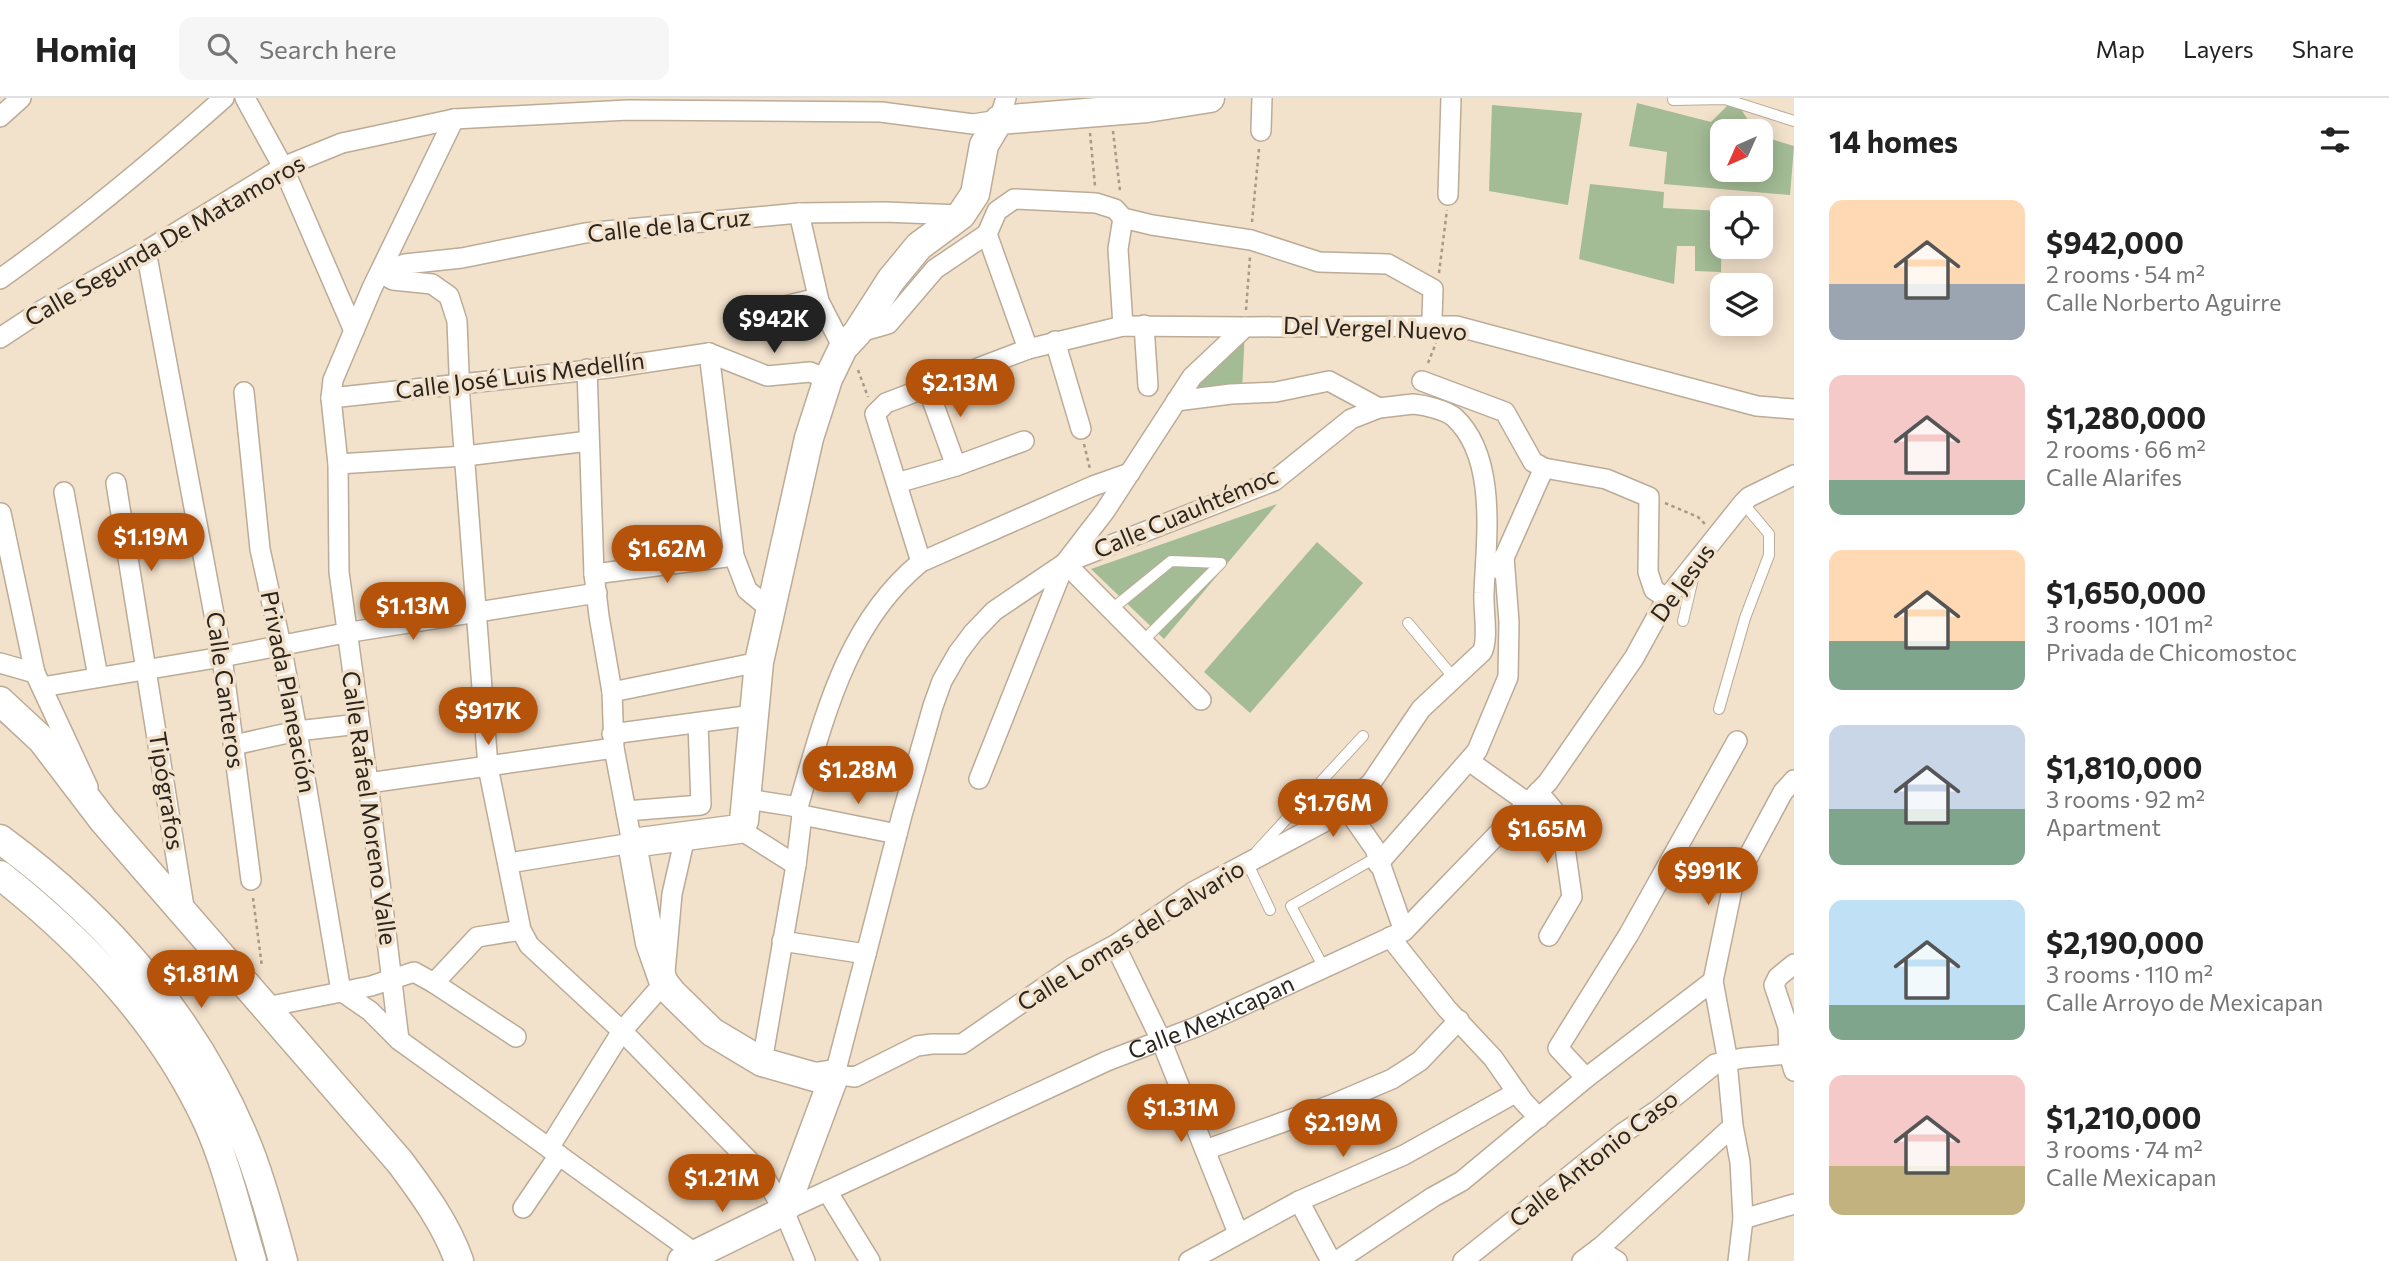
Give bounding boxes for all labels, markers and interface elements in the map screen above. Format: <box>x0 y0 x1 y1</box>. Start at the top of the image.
search box <box>179 17 669 80</box>
text: Homiq <box>35 28 137 69</box>
icon: search <box>203 29 241 67</box>
text: Search here <box>259 33 396 64</box>
text: Map <box>2096 34 2145 63</box>
text: Layers <box>2183 34 2254 63</box>
text: Share <box>2292 34 2354 63</box>
north arrow <box>1710 119 1773 182</box>
map controls <box>1710 119 1773 336</box>
icon: filters <box>2316 121 2354 159</box>
text: 14 homes <box>1829 122 1958 159</box>
street label: Calle Segunda De Matamoros <box>19 148 309 332</box>
button: locate <box>1710 196 1773 259</box>
street label: Calle de la Cruz <box>586 202 752 248</box>
text: $942,000 <box>2046 223 2184 260</box>
icon: home <box>1885 228 1969 312</box>
text: 2 rooms · 54 m² <box>2046 260 2205 288</box>
button: layers <box>1710 273 1773 336</box>
text: Calle Norberto Aguirre <box>2046 288 2281 316</box>
pin: $942K <box>725 296 823 355</box>
text: $942K <box>739 304 809 332</box>
street label: Del Vergel Nuevo <box>1282 310 1468 345</box>
street label: Calle José Luis Medellín <box>394 345 646 404</box>
pin: $2.13M <box>903 360 1017 419</box>
text: $2.13M <box>922 368 998 396</box>
text: $1,280,000 <box>2046 398 2206 435</box>
icon: home <box>1885 403 1969 487</box>
text: 2 rooms · 66 m² <box>2046 435 2206 463</box>
street label: Calle Cuauhtémoc <box>1089 460 1282 564</box>
text: Calle Alarifes <box>2046 463 2182 491</box>
pin: $1.19M <box>94 514 208 573</box>
text: $1.19M <box>114 522 188 550</box>
pin: $1.62M <box>610 526 724 585</box>
text: $1.62M <box>628 534 706 562</box>
street label: De Jesus <box>1644 537 1720 627</box>
text: $1,650,000 <box>2046 573 2206 610</box>
icon: home <box>1885 578 1969 662</box>
pin: $1.13M <box>356 582 470 642</box>
street label: Privada Planeación <box>256 588 323 795</box>
text: $1.13M <box>376 591 450 619</box>
street label: Calle Canteros <box>201 610 252 770</box>
text: 3 rooms · 101 m² <box>2046 610 2213 638</box>
text: Privada de Chicomostoc <box>2046 638 2297 666</box>
street label: Calle Rafael Moreno Valle <box>337 669 404 947</box>
pin: $917K <box>439 688 537 747</box>
text: $917K <box>455 696 521 724</box>
street label: Tipógrafos <box>144 730 191 852</box>
pin: $1.28M <box>801 746 915 806</box>
text: $1,810,000 <box>2046 748 2202 785</box>
icon: home <box>1885 753 1969 837</box>
text: $1.28M <box>818 755 898 783</box>
pin: $1.76M <box>1276 780 1390 839</box>
text: 3 rooms · 92 m² <box>2046 785 2205 813</box>
text: $1.76M <box>1294 788 1372 816</box>
pin: $1.65M <box>1490 806 1604 865</box>
text: Apartment <box>2046 813 2161 841</box>
text: $1.65M <box>1507 814 1587 842</box>
pin: $991K <box>1659 848 1757 907</box>
street label: Calle Lomas del Calvario <box>1011 853 1249 1017</box>
text: $991K <box>1674 856 1742 884</box>
text: $2,190,000 <box>2046 923 2204 960</box>
icon: home <box>1885 928 1969 1012</box>
pin: $1.81M <box>144 950 258 1010</box>
text: $1.81M <box>163 959 239 987</box>
text: 3 rooms · 110 m² <box>2046 960 2213 988</box>
street label: Calle Mexicapan <box>1124 968 1298 1065</box>
text: Calle Arroyo de Mexicapan <box>2046 988 2323 1016</box>
street label: Calle Antonio Caso <box>1503 1083 1683 1233</box>
pin: $1.31M <box>1124 1084 1238 1144</box>
text: $1.31M <box>1143 1093 1219 1121</box>
text: $1,210,000 <box>2046 1098 2201 1135</box>
pin: $2.19M <box>1286 1100 1400 1159</box>
icon: home <box>1885 1103 1969 1187</box>
text: $2.19M <box>1304 1108 1382 1136</box>
text: 3 rooms · 74 m² <box>2046 1135 2203 1163</box>
pin: $1.21M <box>665 1154 779 1214</box>
text: $1.21M <box>684 1163 760 1191</box>
text: Calle Mexicapan <box>2046 1163 2216 1191</box>

